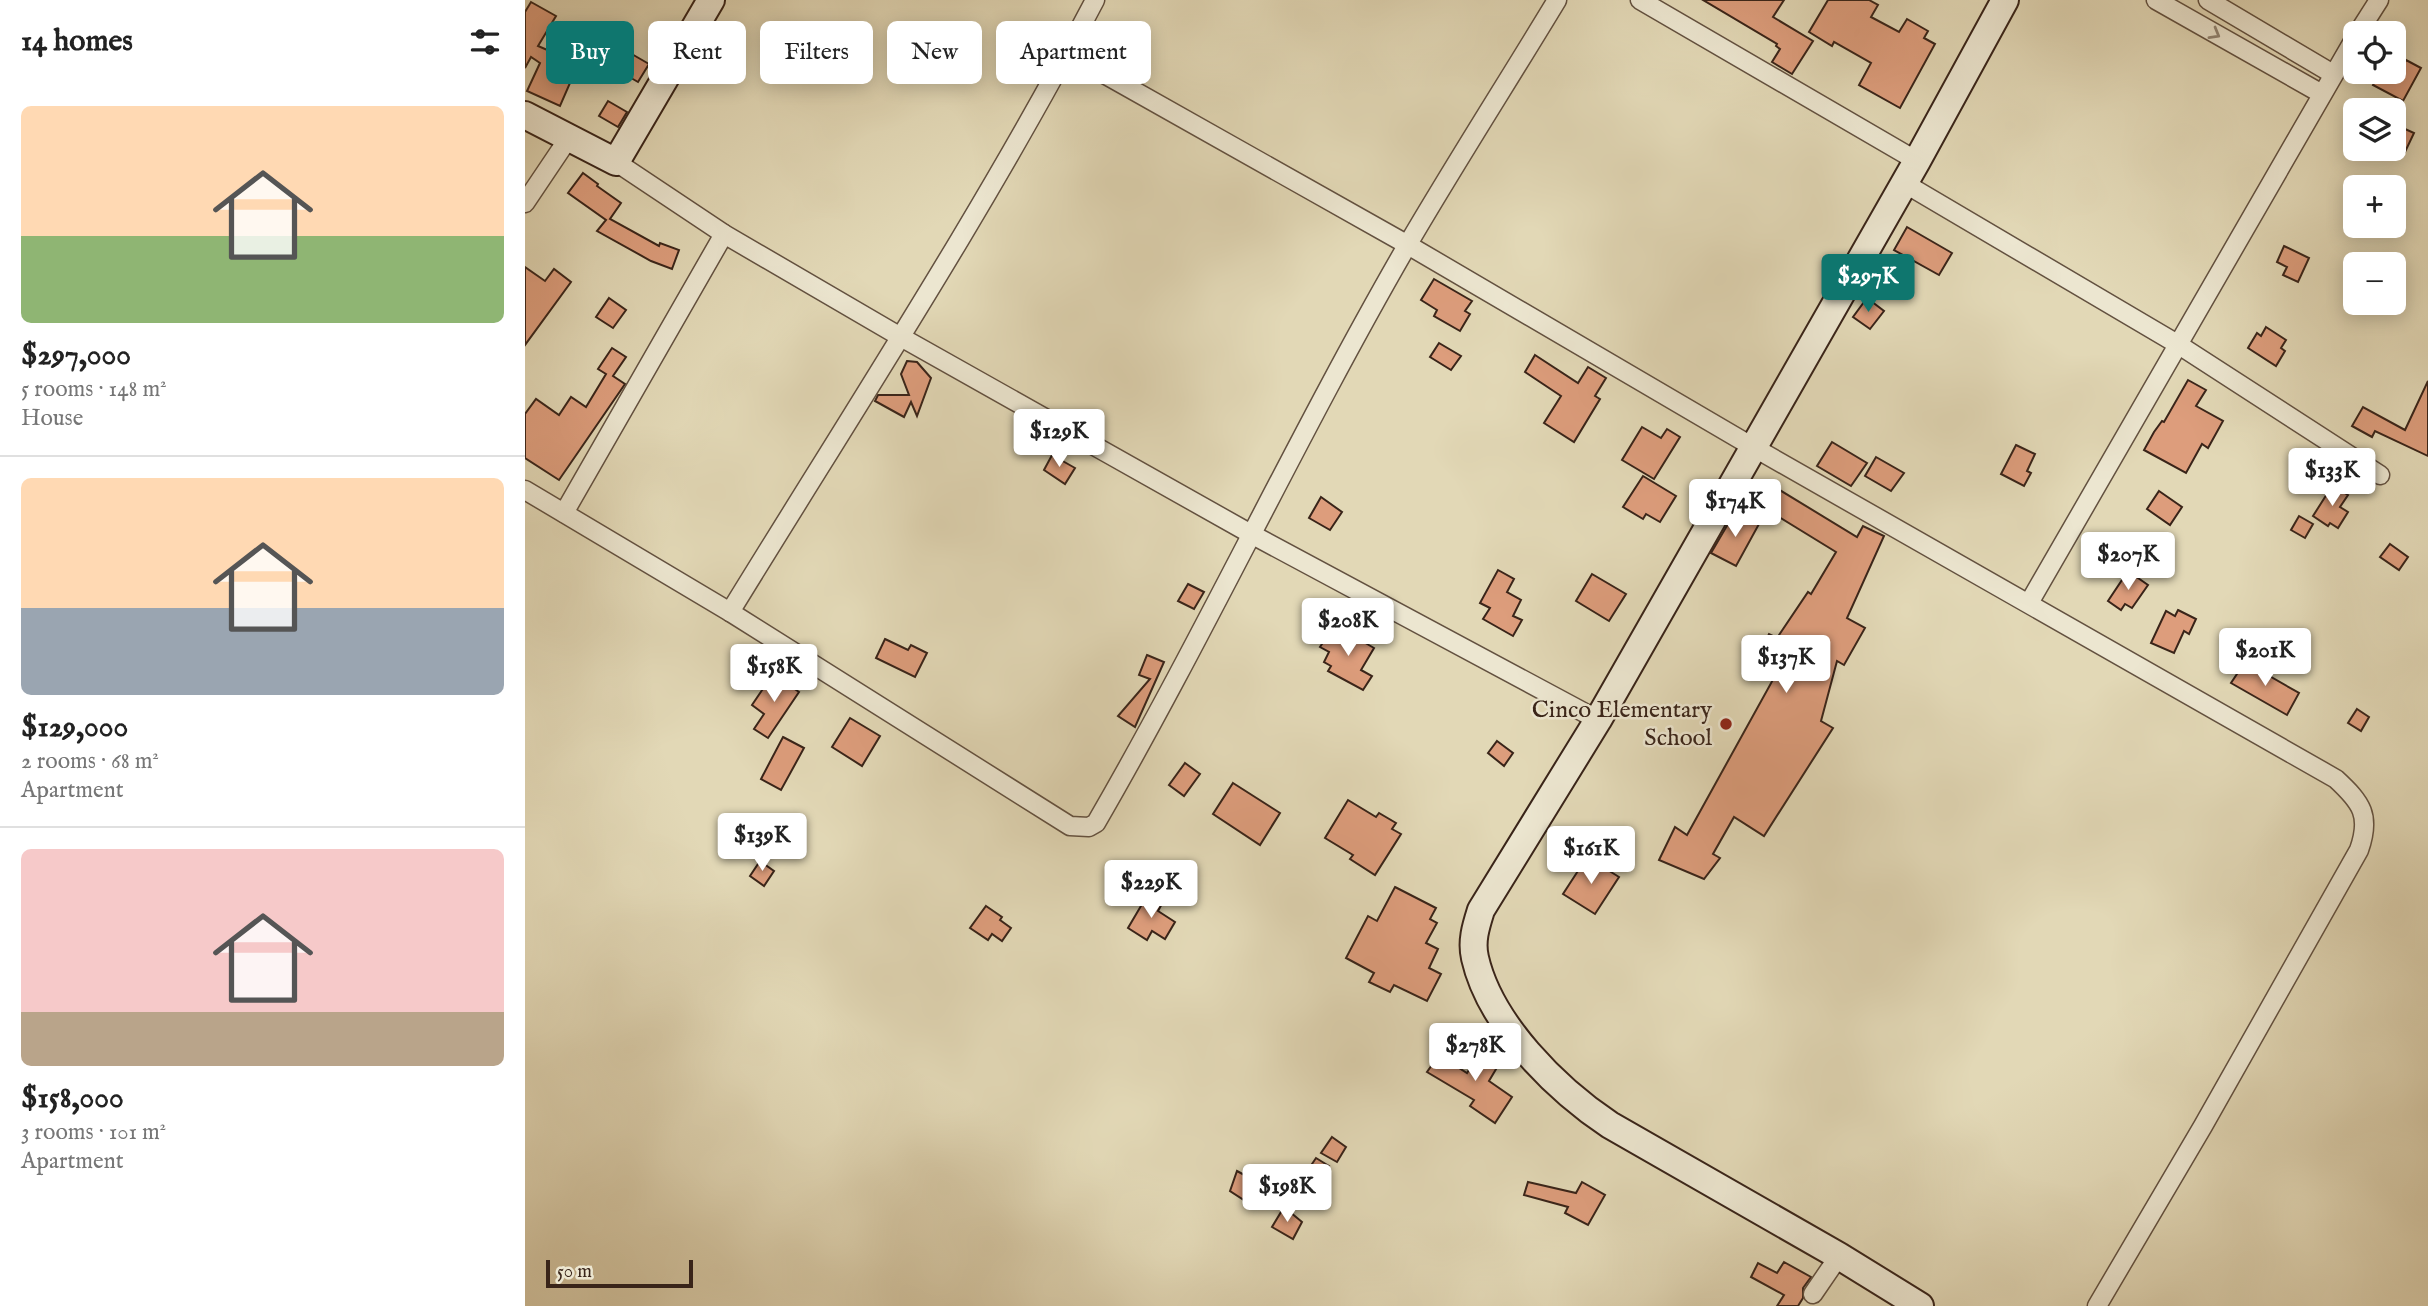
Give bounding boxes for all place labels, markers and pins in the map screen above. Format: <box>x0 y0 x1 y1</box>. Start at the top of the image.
pin: $297K <box>1819 254 1917 314</box>
pin: $129K <box>1010 410 1108 469</box>
pin: $133K <box>2283 448 2381 508</box>
pin: $174K <box>1686 480 1784 539</box>
pin: $207K <box>2079 532 2177 592</box>
pin: $208K <box>1299 598 1397 658</box>
pin: $201K <box>2216 628 2314 688</box>
pin: $137K <box>1737 636 1835 695</box>
pin: $158K <box>725 644 823 704</box>
place label: Cinco Elementary School <box>1532 695 1712 754</box>
marker: Cinco Elementary School <box>1718 716 1734 732</box>
pin: $139K <box>713 814 811 873</box>
pin: $161K <box>1542 826 1640 886</box>
pin: $229K <box>1102 860 1200 920</box>
pin: $278K <box>1426 1024 1524 1083</box>
pin: $198K <box>1238 1164 1336 1224</box>

